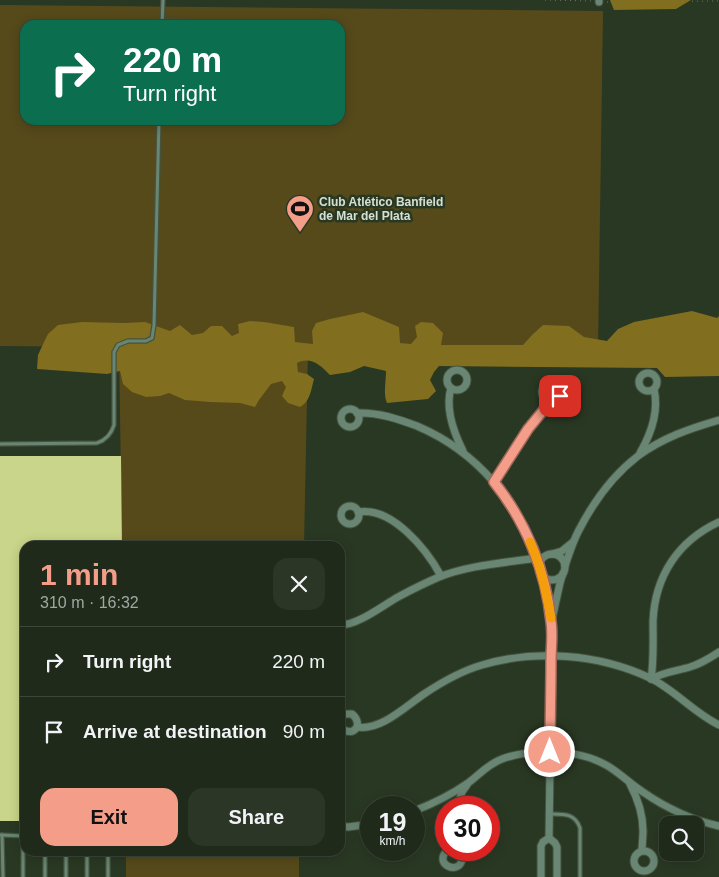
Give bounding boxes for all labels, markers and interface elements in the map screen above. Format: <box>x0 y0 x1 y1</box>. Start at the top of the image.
icon: right <box>40 40 105 105</box>
text: 220 m <box>123 40 222 79</box>
text: Turn right <box>123 81 216 106</box>
sports icon: Club Atlético Banfield de Mar del Plata <box>285 194 315 233</box>
place label: Club Atlético Banfield de Mar del Plata <box>319 195 443 223</box>
pin <box>539 375 581 417</box>
icon: arrive <box>546 382 574 410</box>
text: 1 min <box>40 558 118 591</box>
button: close <box>273 558 325 610</box>
text: 310 m · 16:32 <box>40 594 139 611</box>
icon: right <box>40 648 68 676</box>
text: Turn right <box>83 651 171 672</box>
text: 220 m <box>272 651 325 672</box>
icon: arrive <box>40 718 68 746</box>
text: Arrive at destination <box>83 721 267 742</box>
text: 90 m <box>283 721 325 742</box>
position arrow <box>523 725 575 777</box>
button: Exit <box>40 788 178 846</box>
button: Share <box>188 788 325 846</box>
speed limit sign: 30 <box>435 796 500 861</box>
text: 19 <box>379 808 406 836</box>
map controls <box>659 816 704 861</box>
button: search <box>659 816 704 861</box>
text: km/h <box>379 834 406 848</box>

